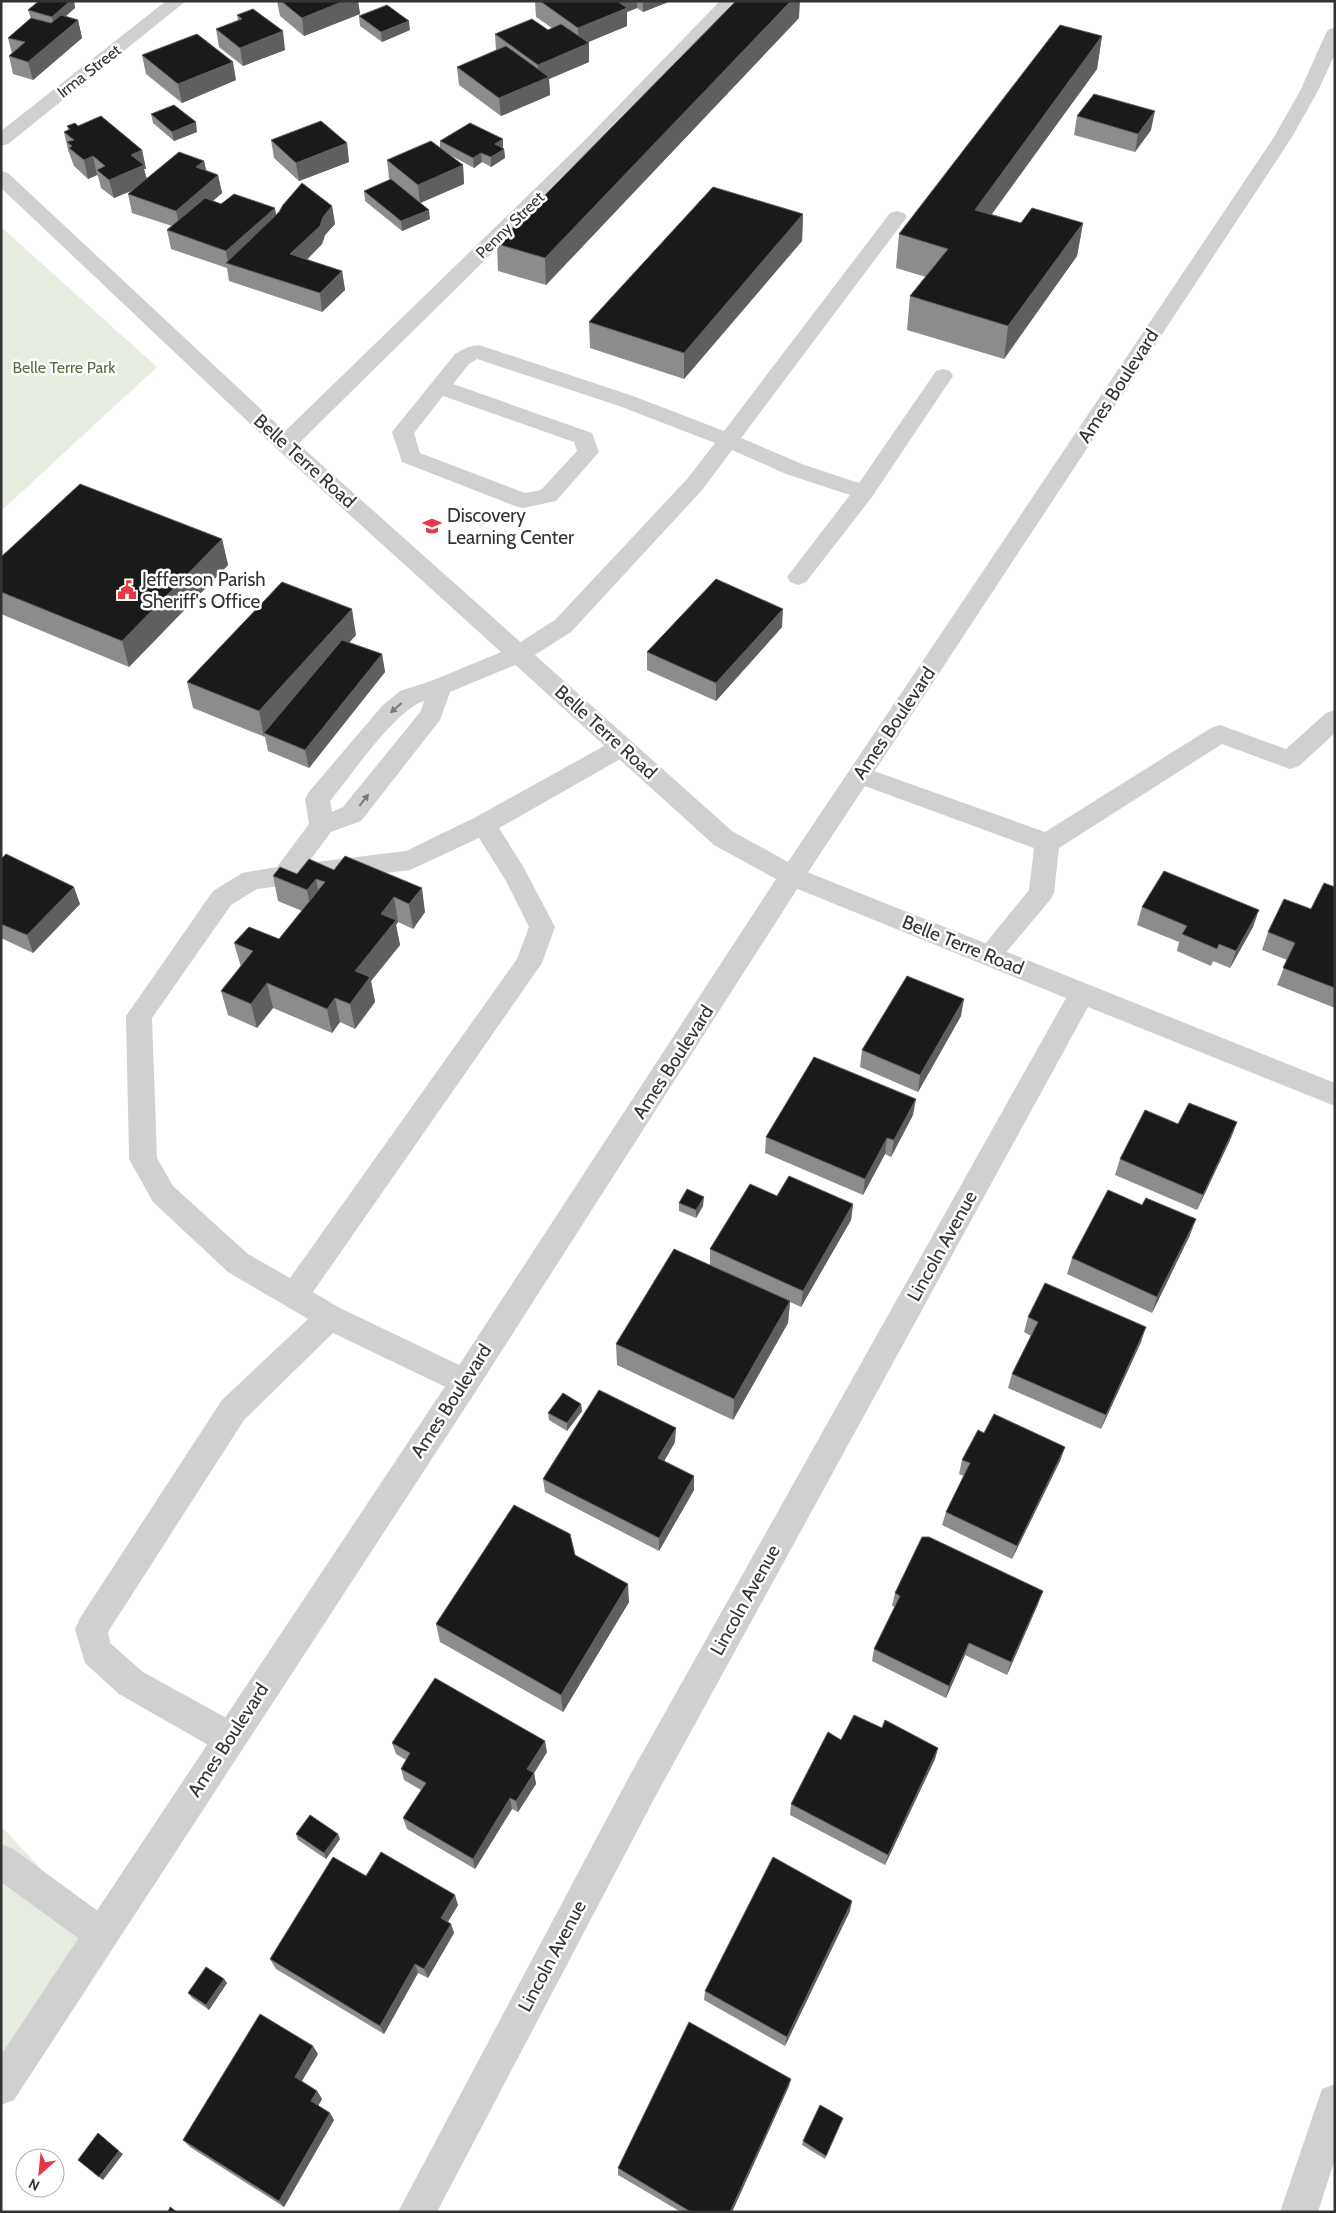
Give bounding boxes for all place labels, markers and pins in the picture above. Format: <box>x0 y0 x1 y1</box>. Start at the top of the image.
place label: Discovery Learning Center <box>447 504 574 549</box>
school or university icon: Discovery Learning Center <box>421 515 443 537</box>
place label: Jefferson Parish Sheriff's Office <box>141 568 266 613</box>
public building icon: Jefferson Parish Sheriff's Office <box>116 579 138 601</box>

